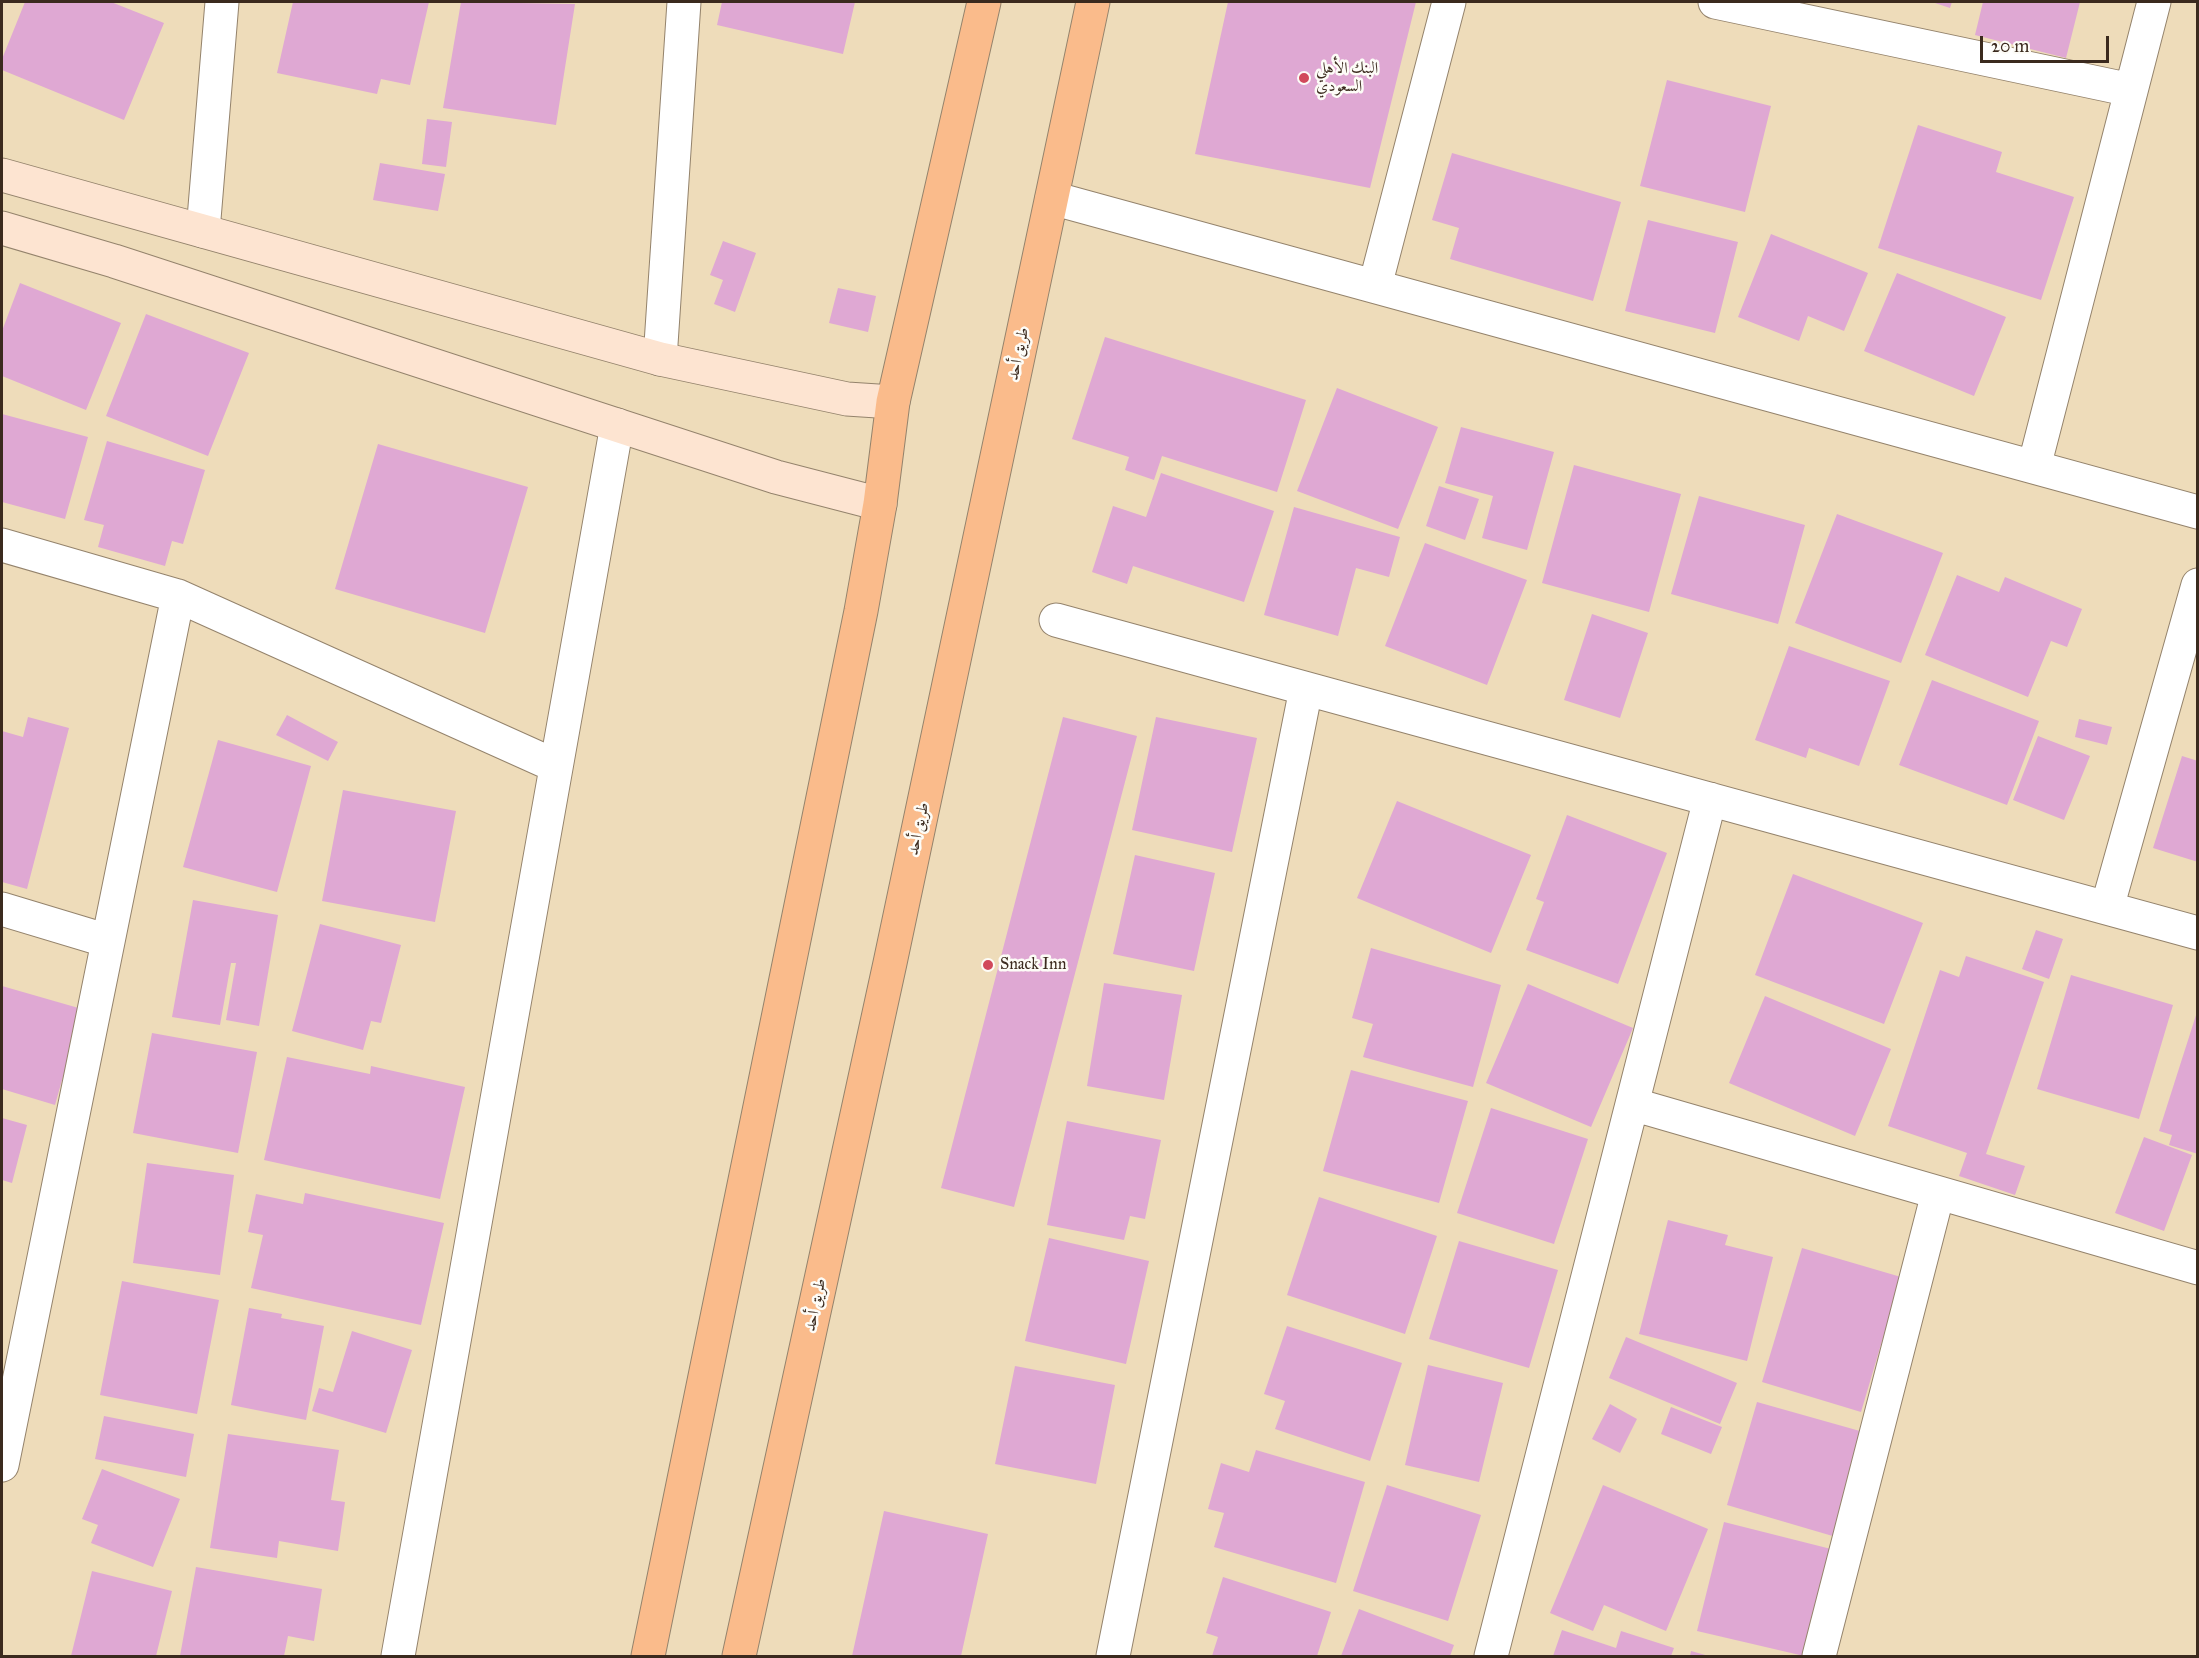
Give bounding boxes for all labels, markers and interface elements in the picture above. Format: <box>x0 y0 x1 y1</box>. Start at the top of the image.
scale bar <box>1983 24 2112 62</box>
text: 20 m <box>1991 35 2029 57</box>
place label: البنك الأهلي السعودي <box>1316 59 1378 97</box>
marker: البنك الأهلي السعودي <box>1297 71 1311 85</box>
street label: طريق أحد <box>1004 326 1034 382</box>
street label: طريق أحد <box>904 801 934 857</box>
place label: Snack Inn <box>1000 955 1066 975</box>
marker: Snack Inn <box>981 958 995 972</box>
street label: طريق أحد <box>801 1277 831 1333</box>

